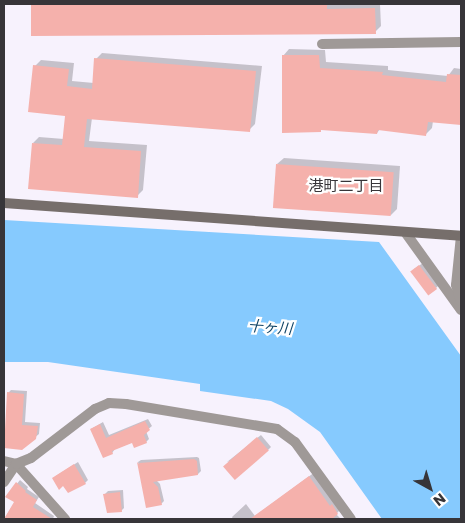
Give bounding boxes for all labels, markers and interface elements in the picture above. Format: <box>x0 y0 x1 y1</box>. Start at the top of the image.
district label: 港町二丁目 <box>309 177 383 195</box>
water label: 十ヶ川 <box>247 316 293 338</box>
north arrow <box>405 463 455 513</box>
text: N <box>429 489 450 511</box>

